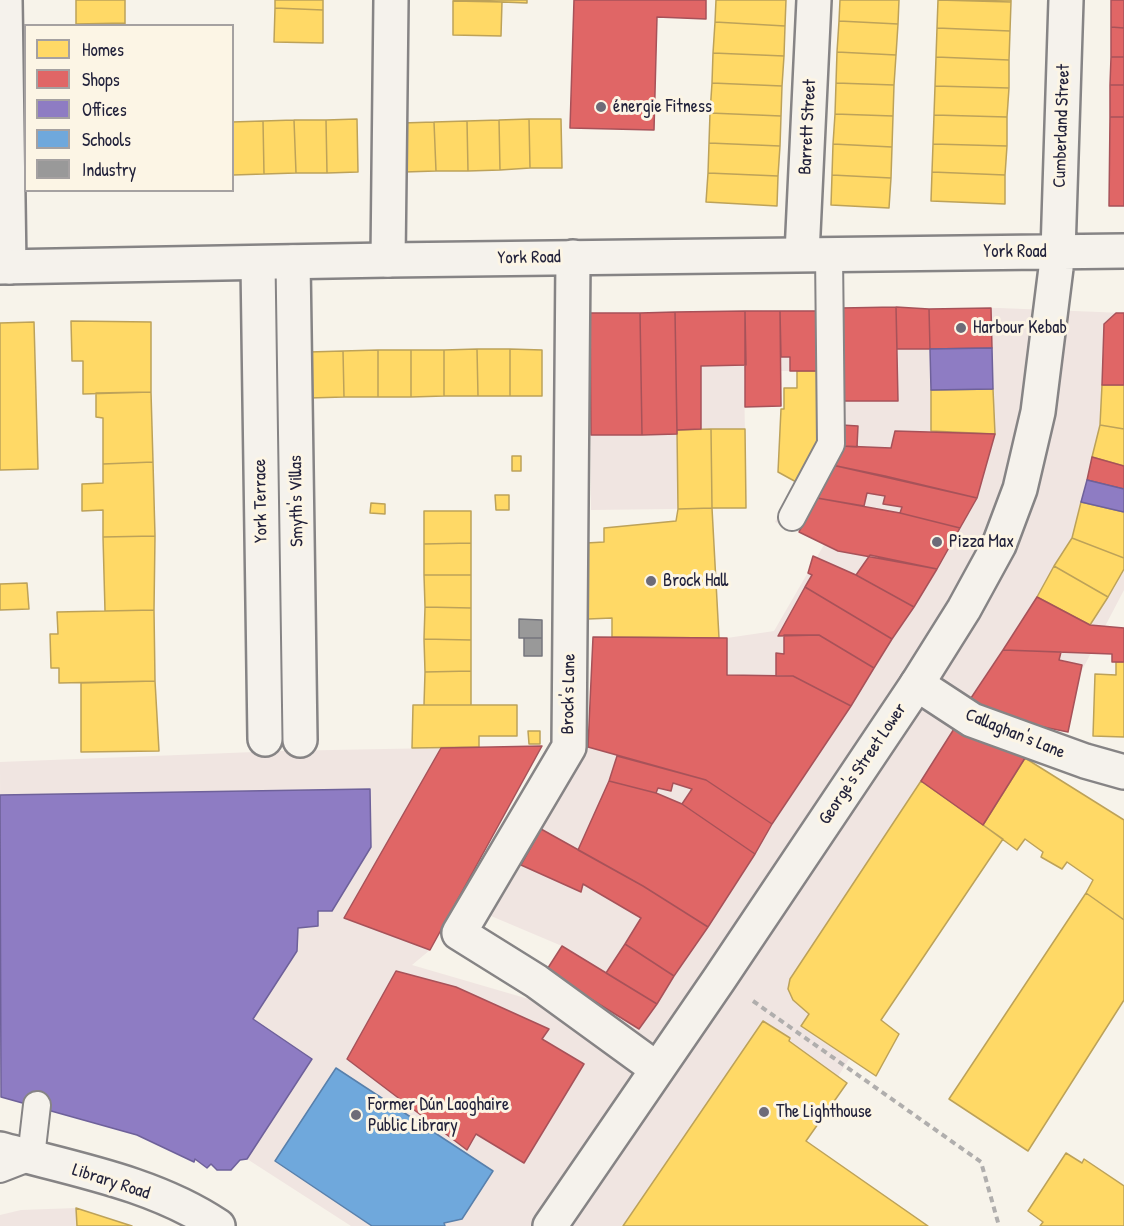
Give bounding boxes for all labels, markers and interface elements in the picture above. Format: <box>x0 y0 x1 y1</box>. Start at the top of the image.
legend <box>24 24 234 192</box>
text: Homes <box>82 37 124 62</box>
street label: Cumberland Street <box>1049 64 1075 188</box>
text: Shops <box>82 67 120 92</box>
street label: Barrett Street <box>795 79 821 175</box>
place label: énergie Fitness <box>613 96 712 118</box>
text: Offices <box>82 97 127 122</box>
marker: énergie Fitness <box>594 100 608 114</box>
text: Schools <box>82 127 131 152</box>
text: Industry <box>82 157 136 182</box>
street label: York Road <box>983 241 1047 263</box>
street label: York Road <box>497 247 561 269</box>
place label: Harbour Kebab <box>973 317 1067 339</box>
marker: Harbour Kebab <box>954 321 968 335</box>
street label: Smyth's Villas <box>285 455 309 547</box>
street label: York Terrace <box>249 459 273 543</box>
place label: Pizza Max <box>949 531 1014 553</box>
marker: Pizza Max <box>930 535 944 549</box>
place label: Brock Hall <box>663 570 728 592</box>
marker: Brock Hall <box>644 574 658 588</box>
street label: Brock's Lane <box>557 653 581 735</box>
street label: George's Street Lower <box>814 699 912 829</box>
street label: Callaghan's Lane <box>962 704 1068 764</box>
place label: Former Dún Laoghaire Public Library <box>368 1094 509 1136</box>
place label: The Lighthouse <box>776 1101 872 1123</box>
marker: The Lighthouse <box>757 1105 771 1119</box>
marker: Former Dún Laoghaire Public Library <box>349 1108 363 1122</box>
street label: Library Road <box>69 1159 153 1205</box>

